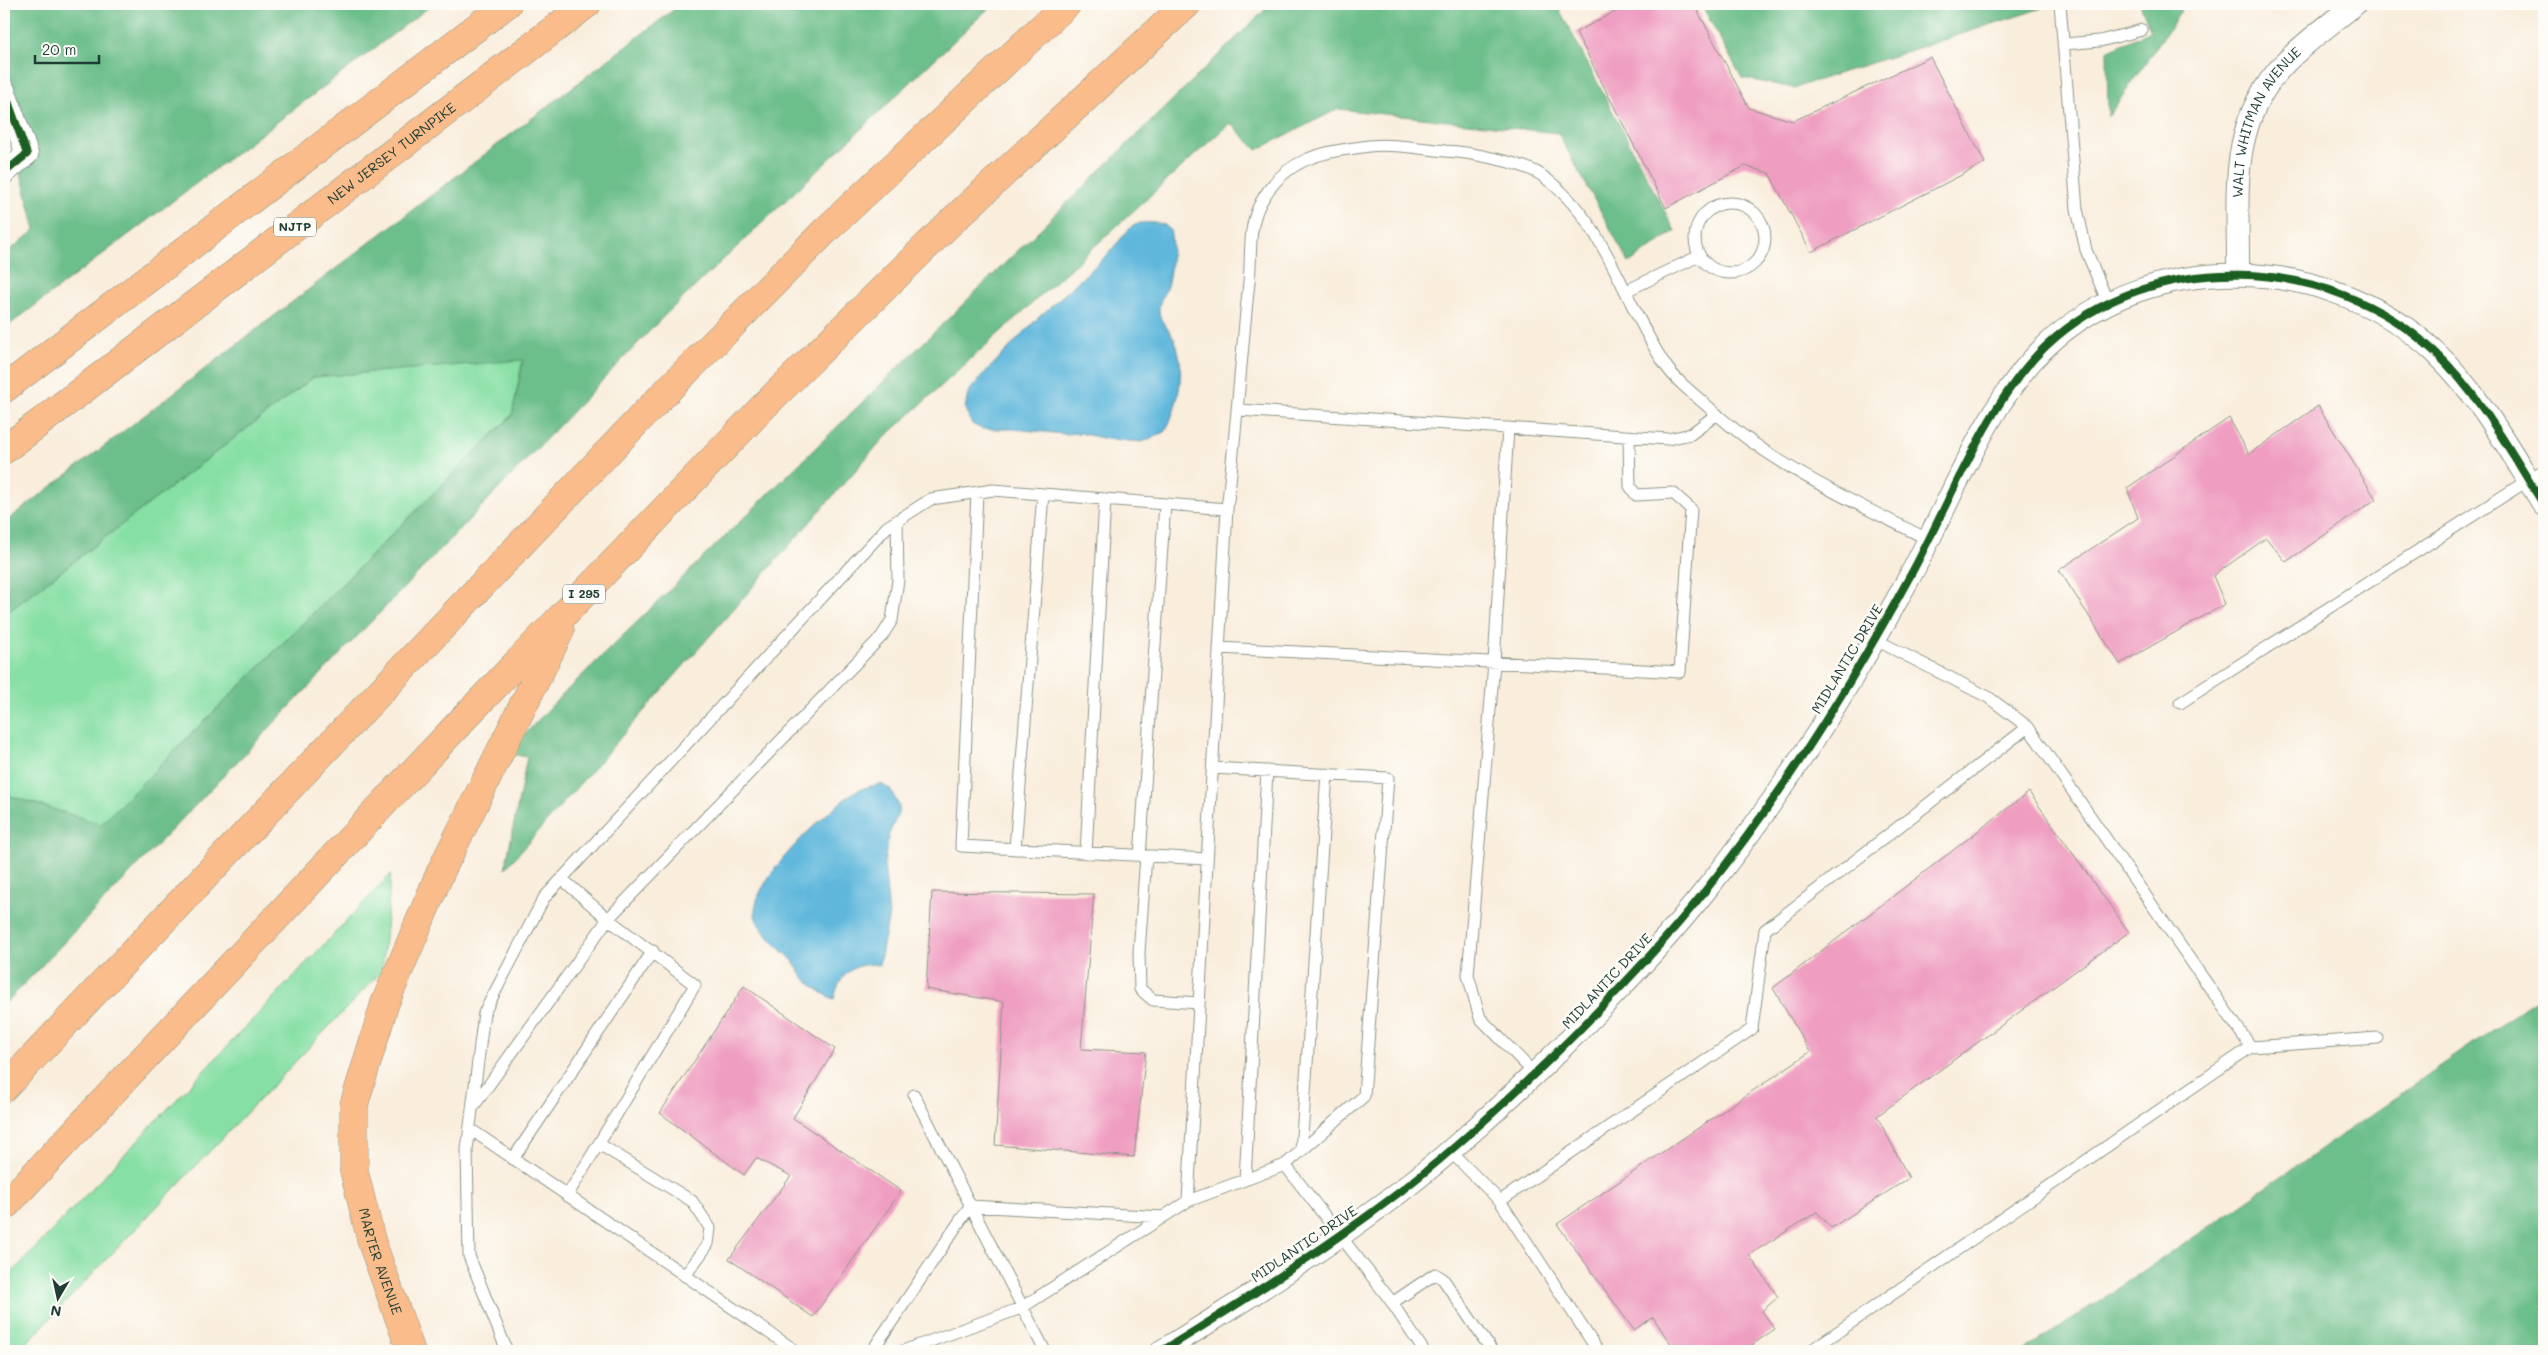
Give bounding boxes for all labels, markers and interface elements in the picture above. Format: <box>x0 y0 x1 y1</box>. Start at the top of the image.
scale bar <box>35 32 99 64</box>
text: 20 m <box>42 39 76 59</box>
street label: WALT WHITMAN AVENUE <box>2227 42 2305 198</box>
street label: NEW JERSEY TURNPIKE <box>323 98 459 208</box>
road number: NJTP <box>274 218 316 236</box>
road number: I 295 <box>563 584 605 604</box>
street label: MIDLANTIC DRIVE <box>1806 601 1887 717</box>
street label: MIDLANTIC DRIVE <box>1557 929 1656 1033</box>
street label: MIDLANTIC DRIVE <box>1247 1201 1361 1286</box>
street label: MARTER AVENUE <box>355 1206 407 1317</box>
north arrow <box>32 1272 82 1322</box>
text: N <box>49 1301 63 1322</box>

